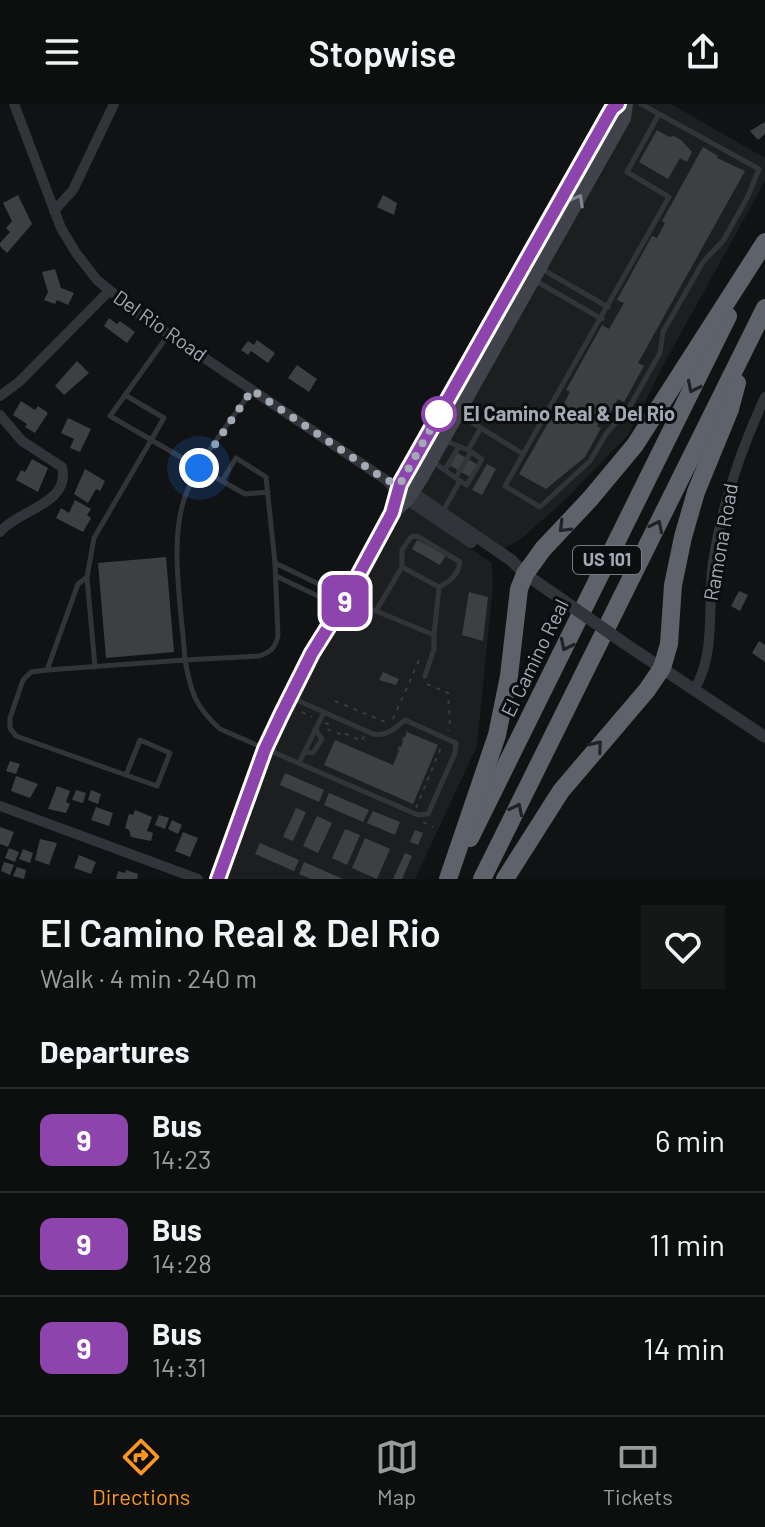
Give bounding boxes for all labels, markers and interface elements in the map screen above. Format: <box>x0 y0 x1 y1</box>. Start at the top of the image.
icon: menu <box>40 30 84 74</box>
icon: share <box>681 30 725 74</box>
text: Stopwise <box>309 31 456 74</box>
one-way arrow <box>568 194 584 209</box>
street label: Del Rio Road <box>109 284 212 366</box>
one-way arrow <box>687 379 703 393</box>
marker: El Camino Real & Del Rio <box>422 397 456 431</box>
place label: El Camino Real & Del Rio <box>463 401 675 425</box>
your location <box>179 448 219 488</box>
street label: Ramona Road <box>698 481 742 602</box>
one-way arrow <box>558 518 573 532</box>
one-way arrow <box>647 519 663 534</box>
road number: US 101 <box>573 546 641 574</box>
line badge: 9 <box>319 575 371 627</box>
text: 9 <box>338 584 352 618</box>
street label: El Camino Real <box>495 595 573 720</box>
one-way arrow <box>560 637 575 652</box>
one-way arrow <box>587 741 602 755</box>
one-way arrow <box>507 803 523 817</box>
button: heart <box>641 905 725 989</box>
text: El Camino Real & Del Rio <box>40 909 441 955</box>
text: Walk · 4 min · 240 m <box>40 962 257 993</box>
text: Departures <box>40 1033 190 1069</box>
text: Bus <box>152 1107 202 1143</box>
text: 6 min <box>655 1122 725 1158</box>
text: 9 <box>77 1123 91 1157</box>
text: 14:23 <box>152 1143 211 1174</box>
text: Bus <box>152 1211 202 1247</box>
text: 11 min <box>649 1226 725 1262</box>
text: 9 <box>77 1227 91 1261</box>
text: 14:28 <box>152 1247 212 1278</box>
text: Bus <box>152 1315 202 1351</box>
text: 14 min <box>643 1330 725 1366</box>
text: 9 <box>77 1331 91 1365</box>
text: 14:31 <box>152 1351 207 1382</box>
tab: Directions <box>92 1435 190 1509</box>
tab: Map <box>375 1435 419 1509</box>
tab: Tickets <box>603 1435 673 1509</box>

